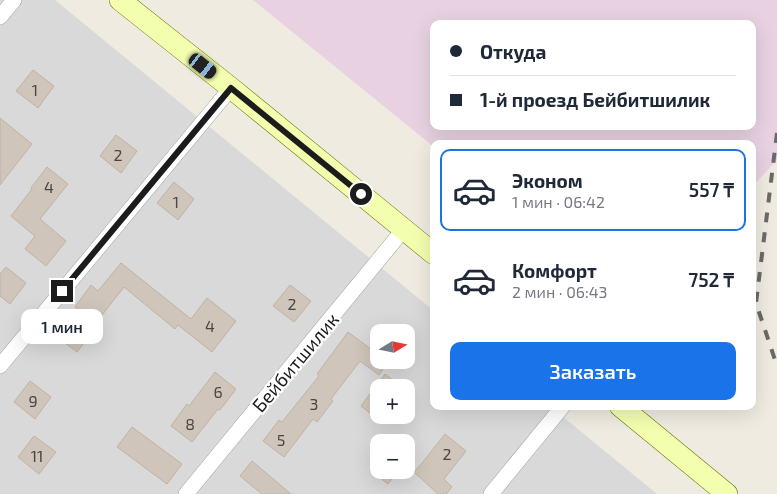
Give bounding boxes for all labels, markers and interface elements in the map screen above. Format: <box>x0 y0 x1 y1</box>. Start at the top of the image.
text: Откуда <box>480 40 546 63</box>
car <box>186 51 219 81</box>
house number: 1 <box>32 80 38 99</box>
text: 1-й проезд Бейбитшилик <box>480 88 710 111</box>
house number: 2 <box>114 145 123 164</box>
icon: car <box>452 168 497 213</box>
text: Эконом <box>512 169 583 192</box>
house number: 4 <box>44 177 54 196</box>
text: 557 ₸ <box>689 178 734 201</box>
route start <box>350 183 372 205</box>
house number: 1 <box>173 192 179 211</box>
text: 1 мин · 06:42 <box>512 192 605 211</box>
icon: car <box>452 258 497 303</box>
text: Комфорт <box>512 259 597 282</box>
text: 752 ₸ <box>688 268 734 291</box>
route end <box>51 280 73 302</box>
text: 2 мин · 06:43 <box>512 282 607 301</box>
house number: 2 <box>288 294 297 313</box>
callout: 1 мин <box>21 308 103 344</box>
street label: Бейбитшилик <box>247 308 343 416</box>
house number: 4 <box>205 316 215 335</box>
text: 1 мин <box>41 317 83 336</box>
north arrow <box>370 324 415 369</box>
map controls <box>370 324 415 479</box>
button: Заказать <box>450 342 736 400</box>
button: + <box>370 379 415 424</box>
house number: 6 <box>213 382 223 401</box>
house number: 9 <box>28 391 38 410</box>
house number: 3 <box>310 394 318 413</box>
house number: 8 <box>185 414 195 433</box>
house number: 5 <box>277 430 285 449</box>
button: − <box>370 434 415 479</box>
house number: 2 <box>443 444 452 463</box>
house number: 11 <box>31 446 43 465</box>

